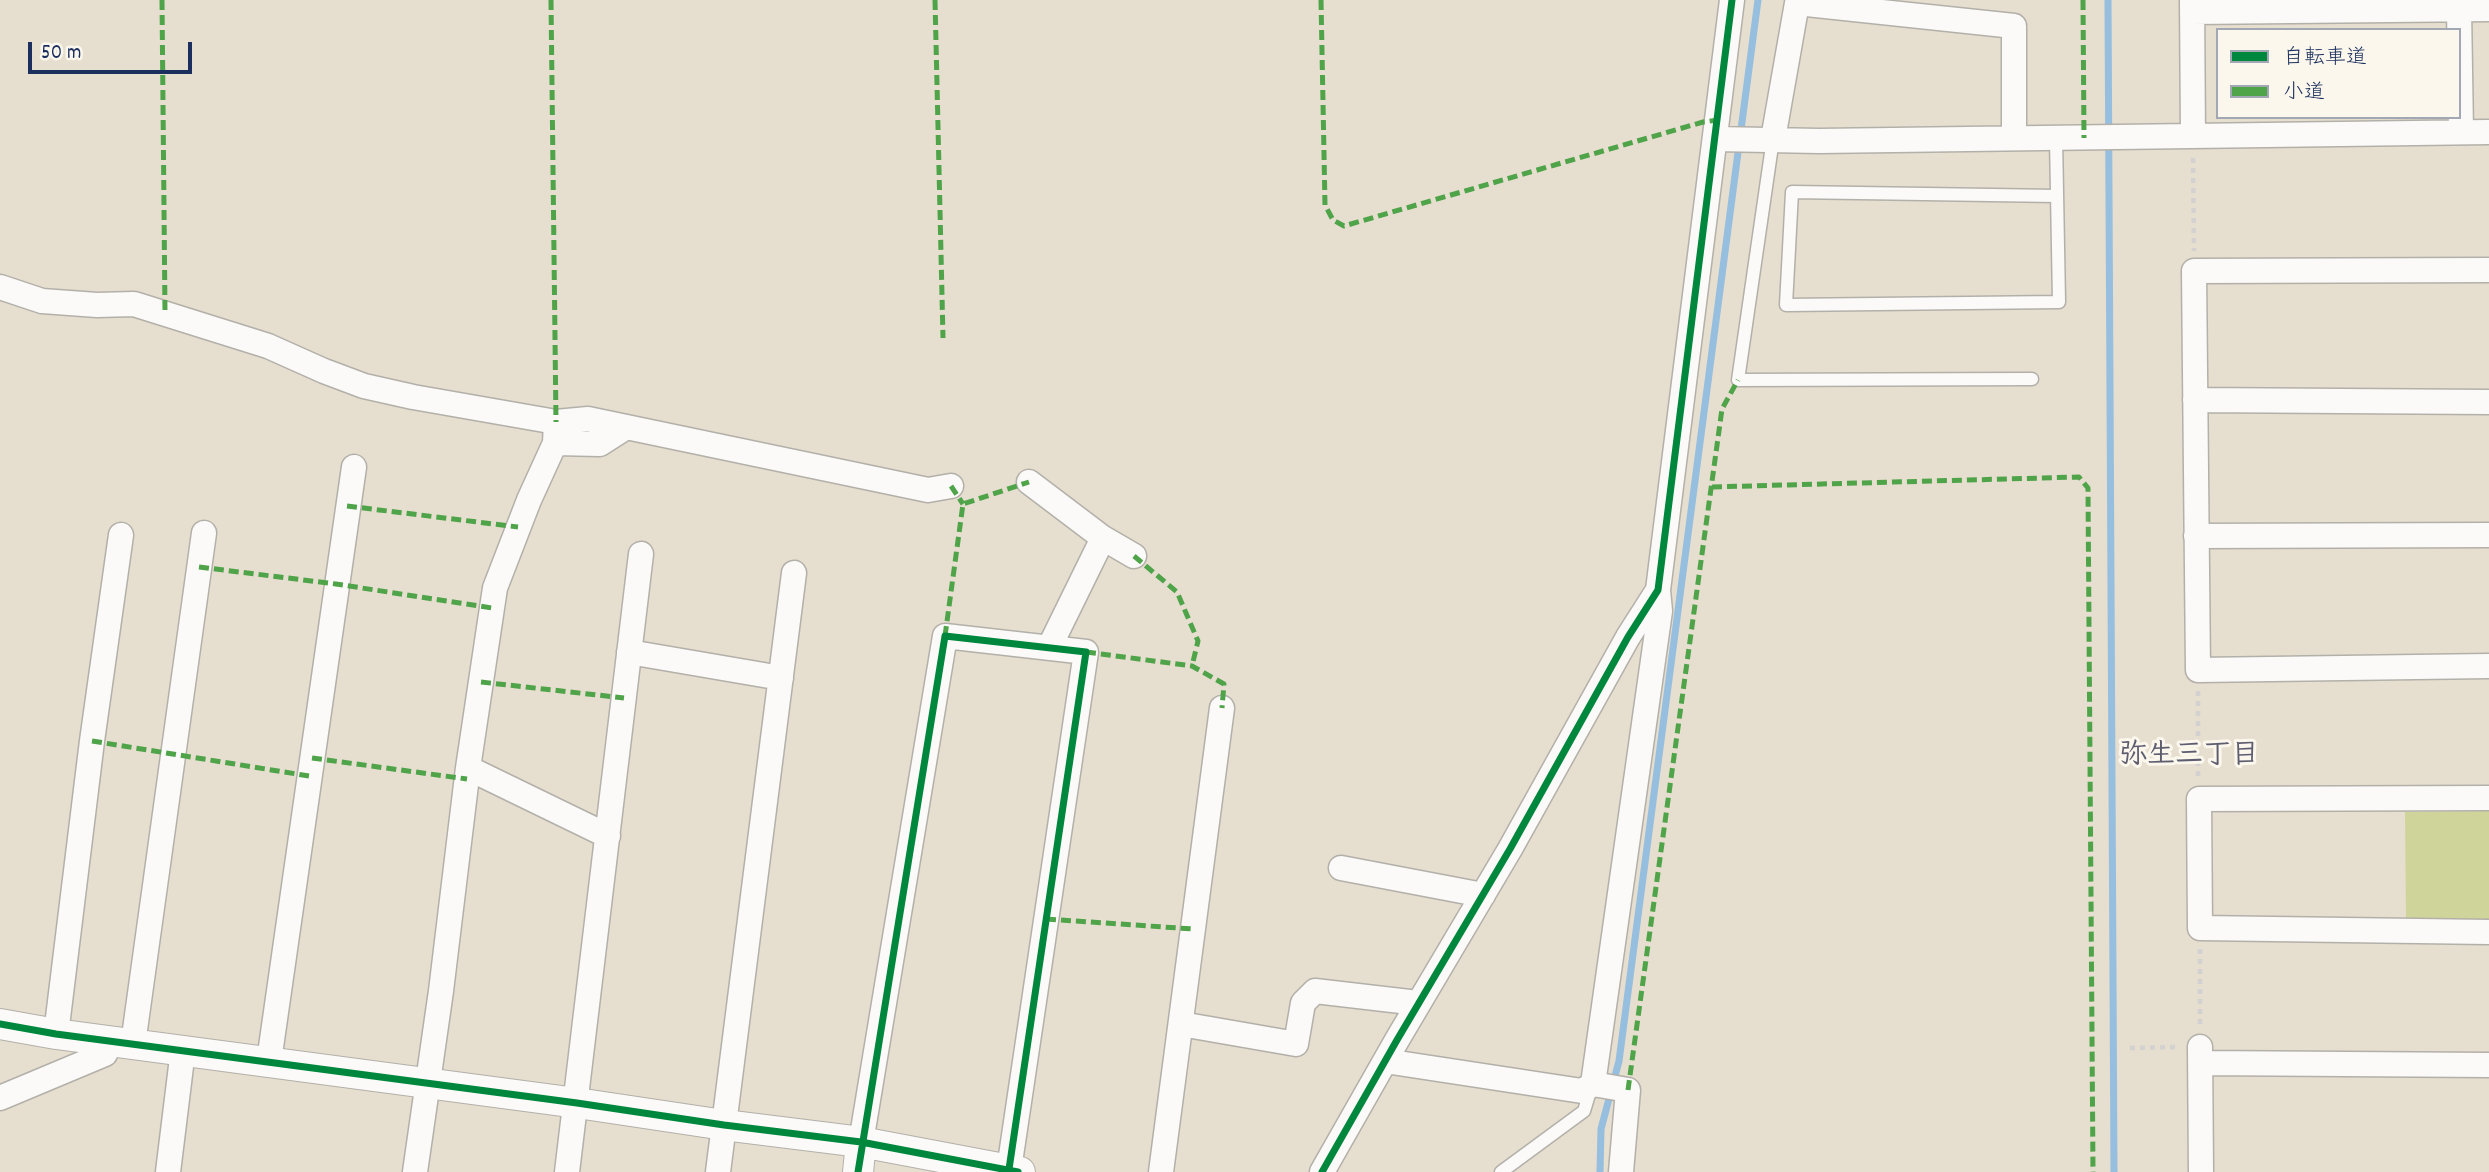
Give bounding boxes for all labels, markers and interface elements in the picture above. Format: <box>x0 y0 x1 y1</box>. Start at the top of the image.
scale bar <box>32 28 196 72</box>
legend <box>2216 28 2461 119</box>
text: 50 m <box>41 39 81 69</box>
text: 自転車道 <box>2283 44 2367 74</box>
text: 小道 <box>2283 79 2325 109</box>
district label: 弥生三丁目 <box>2119 741 2259 775</box>

